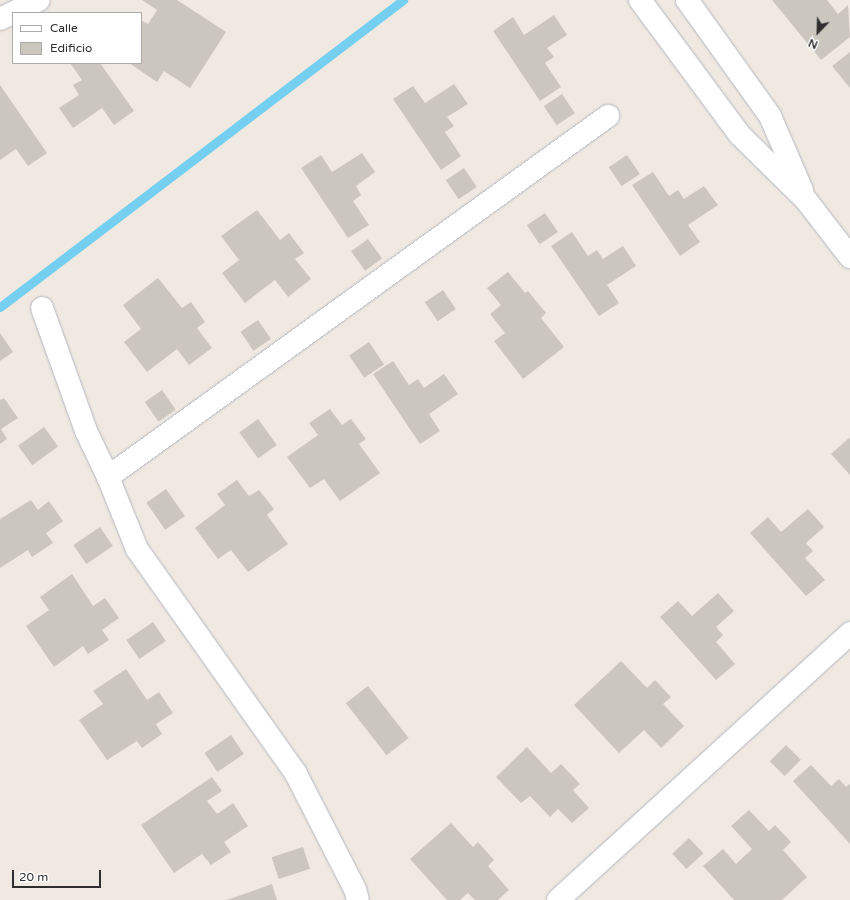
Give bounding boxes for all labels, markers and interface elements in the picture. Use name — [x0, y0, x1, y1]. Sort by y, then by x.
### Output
legend — [12, 12, 142, 64]
north arrow — [798, 12, 838, 52]
text: Calle — [50, 21, 78, 35]
text: N — [807, 36, 820, 51]
text: Edificio — [50, 41, 92, 55]
scale bar — [14, 862, 103, 888]
text: 20 m — [19, 870, 48, 884]

